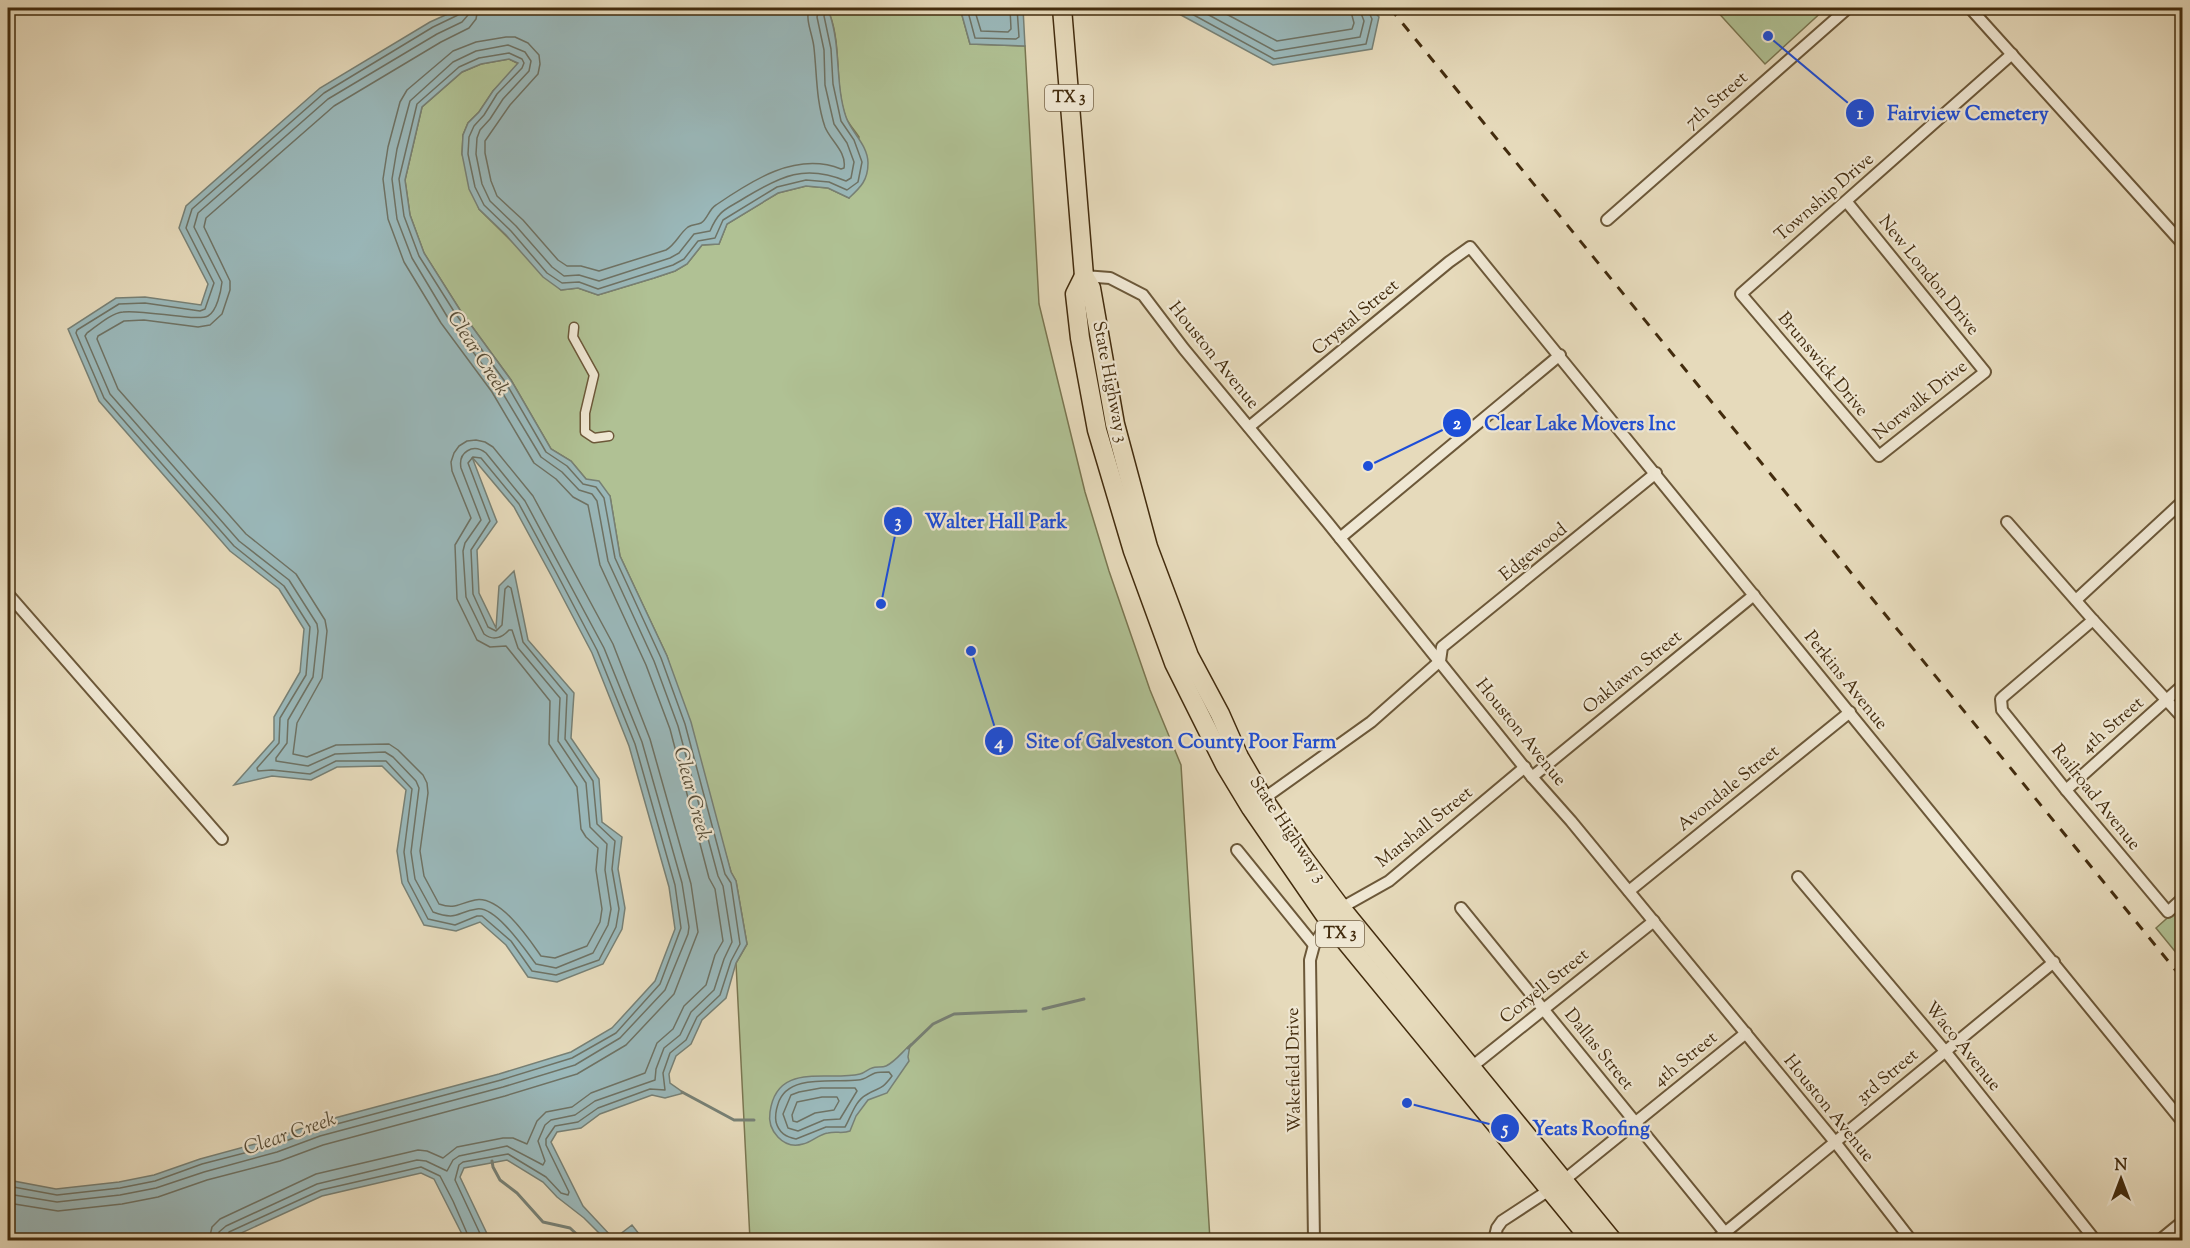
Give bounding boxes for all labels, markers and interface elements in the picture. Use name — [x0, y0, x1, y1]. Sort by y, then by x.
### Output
street label: 7th Street — [1680, 66, 1754, 136]
road number: TX 3 — [1045, 85, 1093, 111]
callout: Fairview Cemetery — [1845, 94, 2061, 132]
text: Fairview Cemetery — [1887, 101, 2049, 130]
text: 1 — [1857, 102, 1864, 128]
street label: Township Drive — [1770, 147, 1880, 249]
street label: New London Drive — [1871, 210, 1985, 342]
street label: Crystal Street — [1307, 274, 1405, 362]
street label: Houston Avenue — [1161, 296, 1265, 416]
water label: Clear Creek — [439, 306, 515, 402]
street label: Brunswick Drive — [1770, 307, 1874, 423]
street label: State Highway 3 — [1084, 319, 1134, 445]
street label: Norwalk Drive — [1868, 355, 1974, 447]
callout: Clear Lake Movers Inc — [1442, 404, 1687, 442]
text: Clear Lake Movers Inc — [1484, 411, 1676, 440]
text: 2 — [1453, 412, 1462, 438]
callout: Walter Hall Park — [883, 502, 1079, 540]
text: Walter Hall Park — [925, 509, 1067, 538]
text: 3 — [894, 510, 902, 536]
street label: Edgewood — [1495, 518, 1573, 588]
street label: Oaklawn Street — [1578, 625, 1688, 721]
street label: Perkins Avenue — [1797, 626, 1893, 736]
street label: Houston Avenue — [1468, 673, 1572, 793]
street label: 4th Street — [2076, 691, 2150, 761]
callout: Site of Galveston County Poor Farm — [984, 722, 1348, 760]
text: Site of Galveston County Poor Farm — [1026, 729, 1337, 758]
text: 4 — [993, 731, 1004, 757]
street label: Railroad Avenue — [2044, 739, 2146, 857]
street label: Avondale Street — [1672, 740, 1786, 838]
water label: Clear Creek — [665, 744, 717, 844]
street label: State Highway 3 — [1242, 772, 1332, 888]
street label: Marshall Street — [1371, 781, 1479, 875]
road number: TX 3 — [1316, 921, 1364, 947]
street label: Coryell Street — [1495, 943, 1595, 1031]
street label: Waco Avenue — [1918, 996, 2006, 1098]
street label: Dallas Street — [1557, 1004, 1639, 1096]
street label: Wakefield Drive — [1281, 1007, 1309, 1133]
street label: 4th Street — [1648, 1026, 1724, 1094]
street label: 3rd Street — [1851, 1043, 1925, 1111]
street label: Houston Avenue — [1776, 1049, 1880, 1169]
water label: Clear Creek — [240, 1106, 340, 1164]
callout: Yeats Roofing — [1490, 1109, 1662, 1147]
text: Yeats Roofing — [1532, 1116, 1650, 1145]
text: 5 — [1500, 1117, 1509, 1143]
north arrow — [2091, 1149, 2151, 1209]
text: N — [2115, 1155, 2128, 1178]

